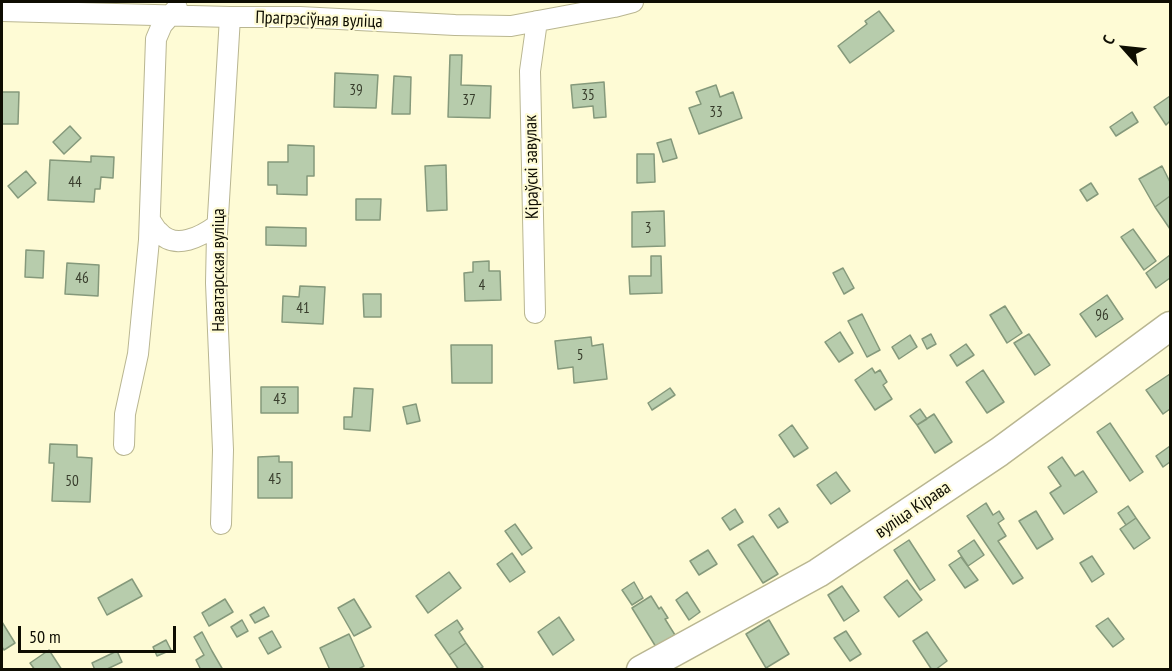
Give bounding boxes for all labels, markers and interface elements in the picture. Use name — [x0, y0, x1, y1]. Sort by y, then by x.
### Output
street label: Прагрэсіўная вуліца — [255, 7, 383, 33]
north arrow — [1094, 18, 1154, 78]
text: С — [1097, 32, 1119, 48]
house number: 39 — [349, 82, 363, 100]
house number: 35 — [581, 87, 595, 105]
house number: 37 — [462, 92, 476, 110]
house number: 33 — [709, 104, 723, 122]
street label: Кіраўскі завулак — [520, 115, 544, 219]
house number: 44 — [68, 174, 82, 192]
street label: Наватарская вуліца — [208, 208, 230, 332]
house number: 3 — [645, 220, 651, 238]
house number: 46 — [75, 270, 89, 288]
house number: 4 — [479, 277, 485, 295]
house number: 41 — [296, 300, 310, 318]
house number: 96 — [1095, 307, 1109, 325]
house number: 5 — [577, 347, 583, 365]
house number: 43 — [273, 391, 287, 409]
house number: 45 — [268, 471, 282, 489]
house number: 50 — [65, 473, 79, 491]
street label: вуліца Кірава — [871, 477, 955, 543]
scale bar — [21, 614, 178, 652]
text: 50 m — [29, 625, 61, 648]

